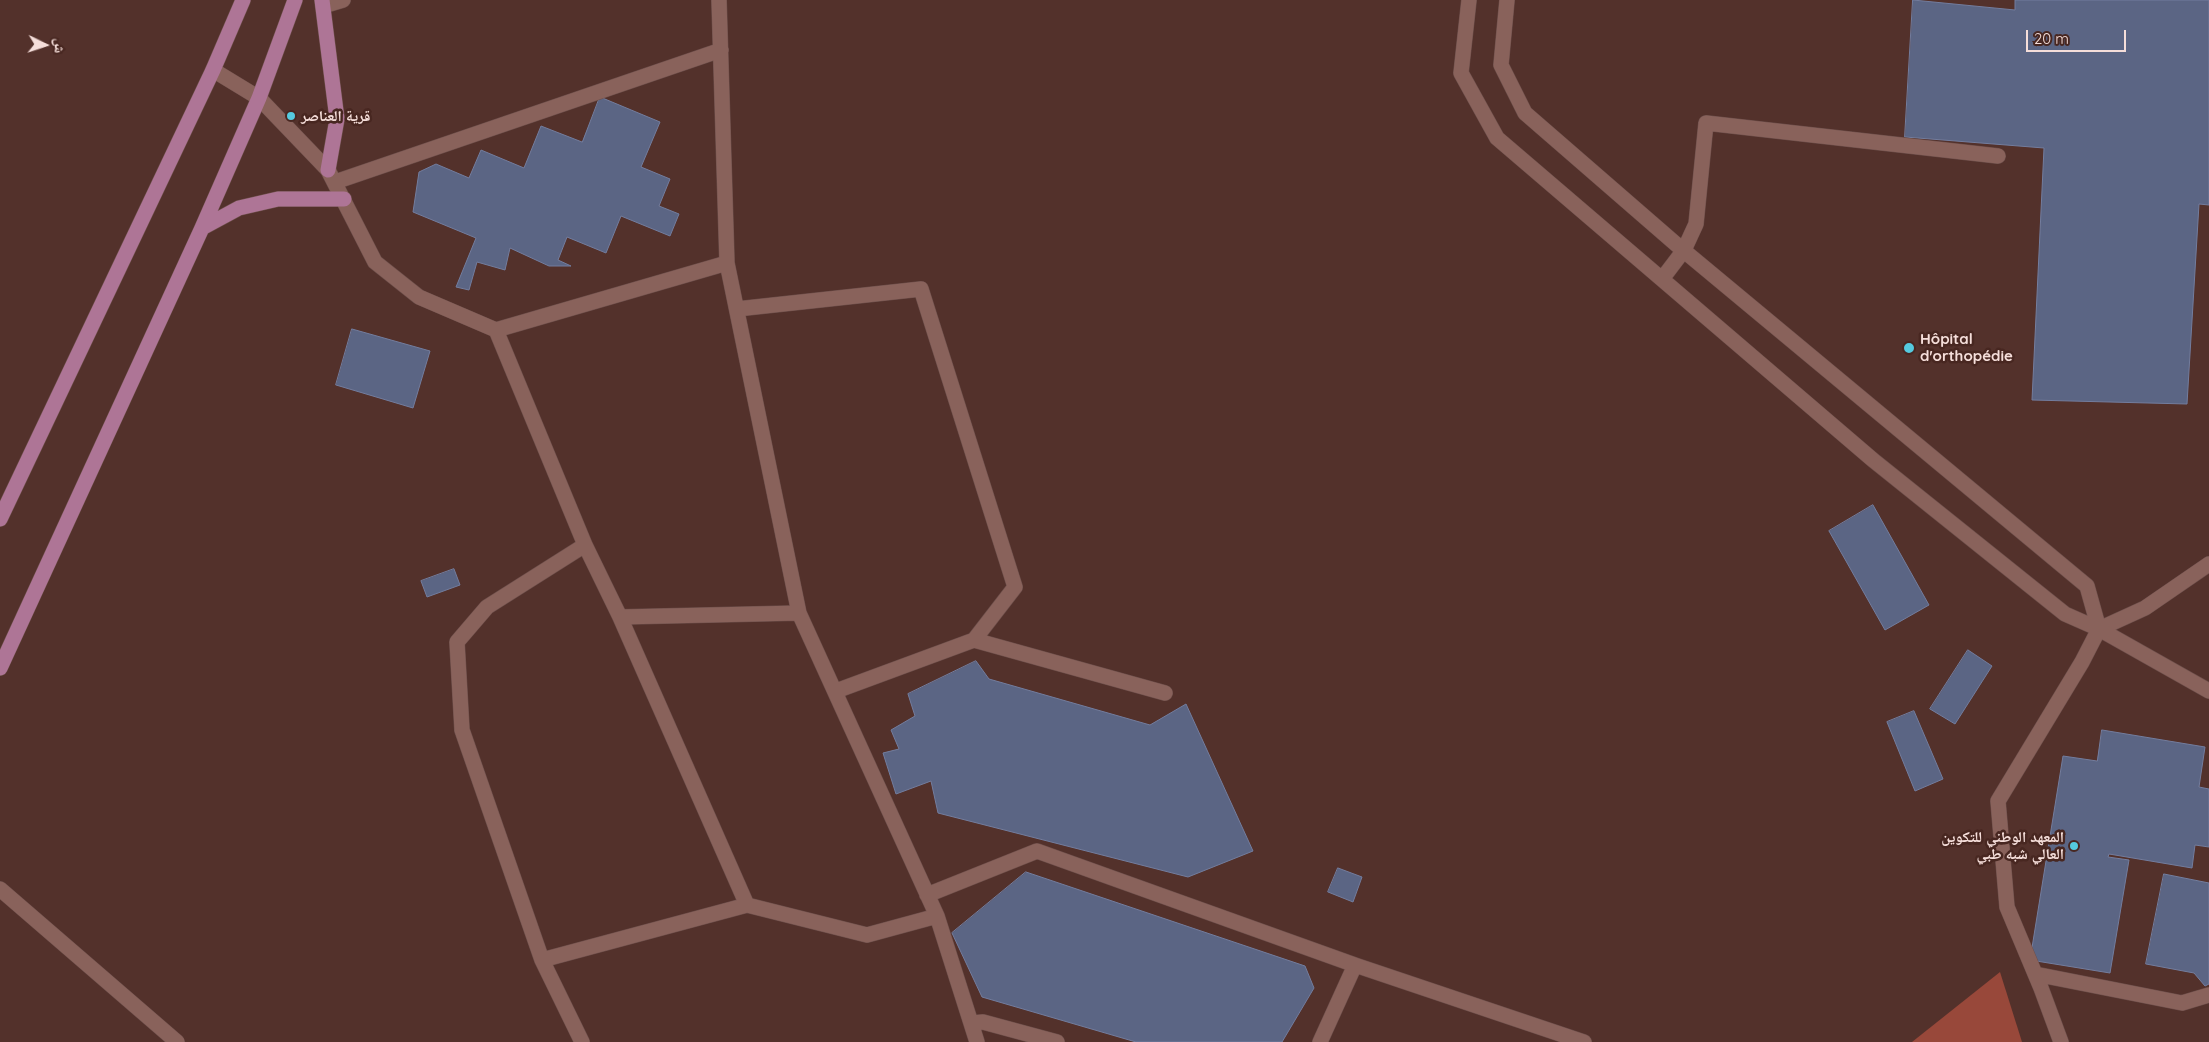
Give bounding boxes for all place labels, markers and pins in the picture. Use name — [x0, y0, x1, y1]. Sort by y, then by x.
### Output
place label: قرية العناصر — [301, 107, 370, 125]
marker: قرية العناصر — [285, 110, 297, 122]
place label: Hôpital d'orthopédie — [1920, 330, 2013, 365]
marker: Hôpital d'orthopédie — [1902, 341, 1916, 355]
place label: المعهد الوطني للتكوين العالي شبه طبي — [1941, 828, 2064, 863]
marker: المعهد الوطني للتكوين العالي شبه طبي — [2068, 840, 2080, 852]

